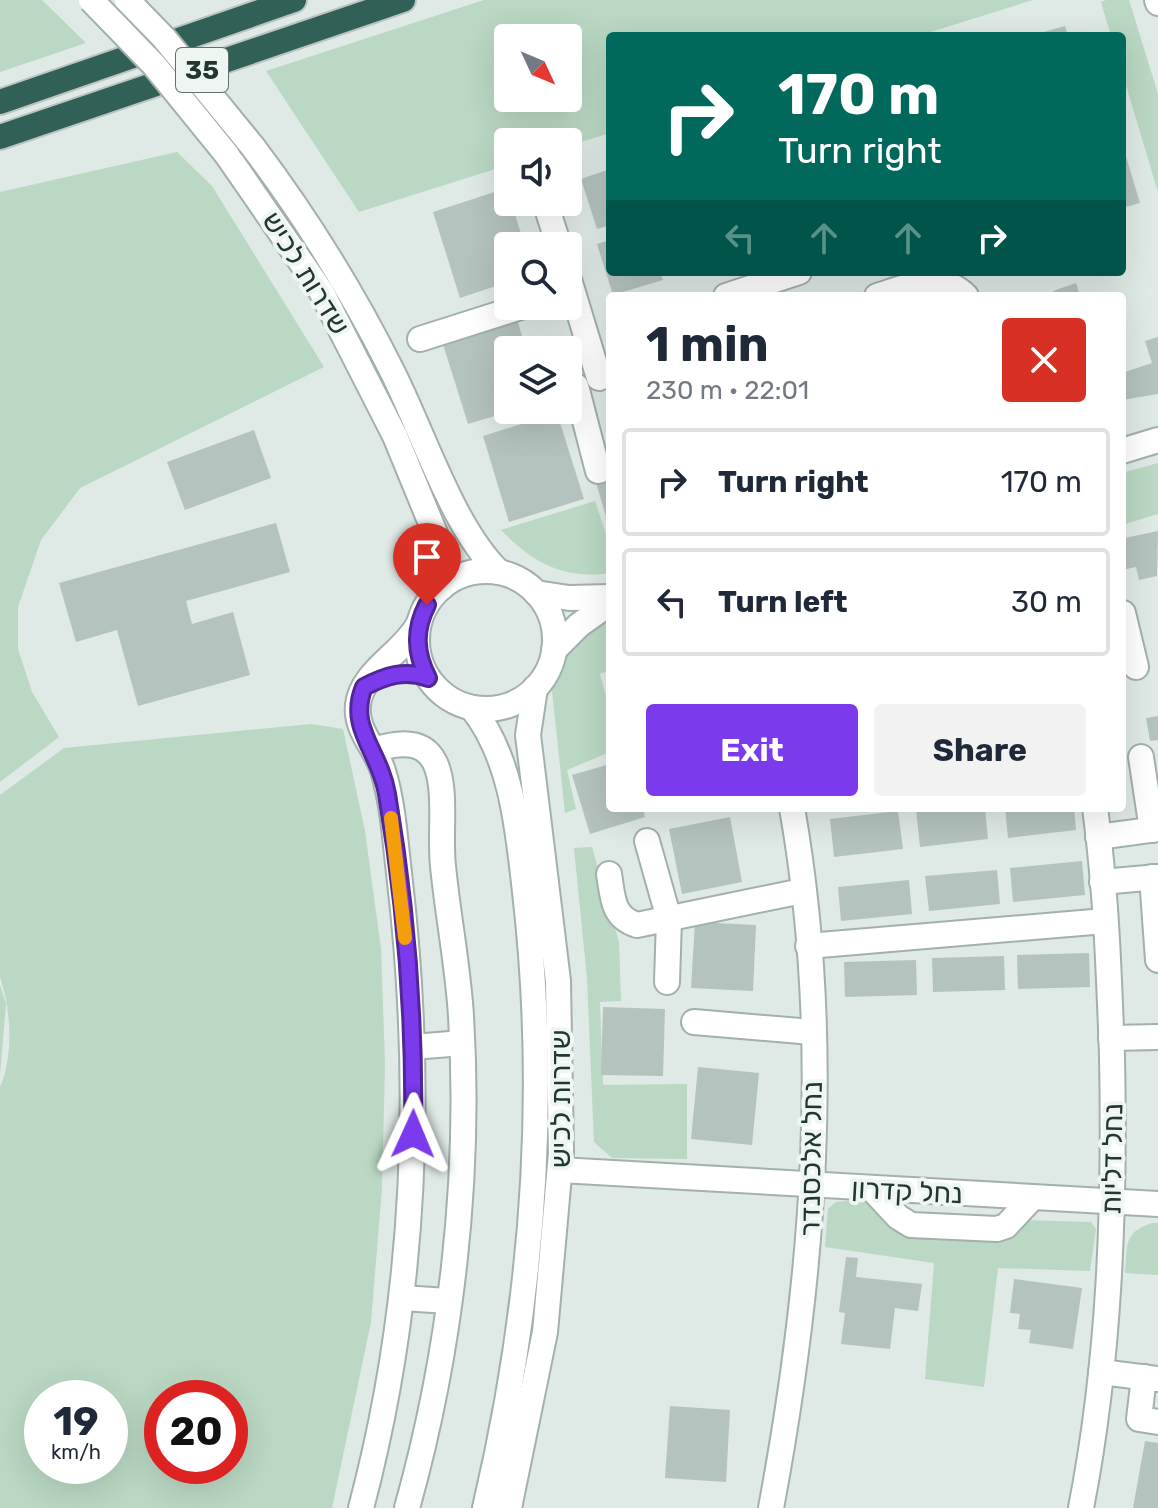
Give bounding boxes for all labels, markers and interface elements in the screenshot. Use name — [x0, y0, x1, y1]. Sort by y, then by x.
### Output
north arrow — [494, 24, 582, 112]
map controls — [494, 24, 582, 424]
road number: 35 — [176, 48, 228, 92]
text: 170 m — [778, 62, 939, 128]
icon: right — [646, 64, 750, 168]
button: sound — [494, 128, 582, 216]
text: Turn right — [778, 129, 942, 172]
street label: שדרות לכיש — [255, 205, 357, 341]
icon: left — [718, 216, 762, 260]
icon: ahead — [802, 216, 846, 260]
icon: ahead — [886, 216, 930, 260]
icon: right — [970, 216, 1014, 260]
button: search — [494, 232, 582, 320]
text: 1 min — [646, 316, 769, 373]
button: close — [1002, 318, 1086, 402]
button: layers — [494, 336, 582, 424]
text: 230 m · 22:01 — [646, 375, 809, 406]
icon: right — [650, 460, 694, 504]
text: Turn right — [718, 464, 869, 500]
text: 170 m — [1001, 464, 1082, 500]
pin — [393, 523, 461, 605]
icon: arrive — [405, 535, 449, 579]
icon: left — [650, 580, 694, 624]
text: Turn left — [718, 584, 848, 620]
text: 30 m — [1011, 584, 1082, 620]
button: Exit — [646, 704, 858, 796]
button: Share — [874, 704, 1086, 796]
street label: שדרות לכיש — [544, 1030, 577, 1168]
street label: נחל אלכסנדר — [793, 1081, 829, 1237]
position arrow — [371, 1092, 455, 1176]
street label: נחל דליות — [1095, 1103, 1129, 1215]
street label: נחל קדרון — [851, 1172, 963, 1210]
speed limit sign: 20 — [144, 1380, 248, 1484]
text: 19 — [53, 1398, 99, 1445]
text: km/h — [51, 1440, 101, 1464]

